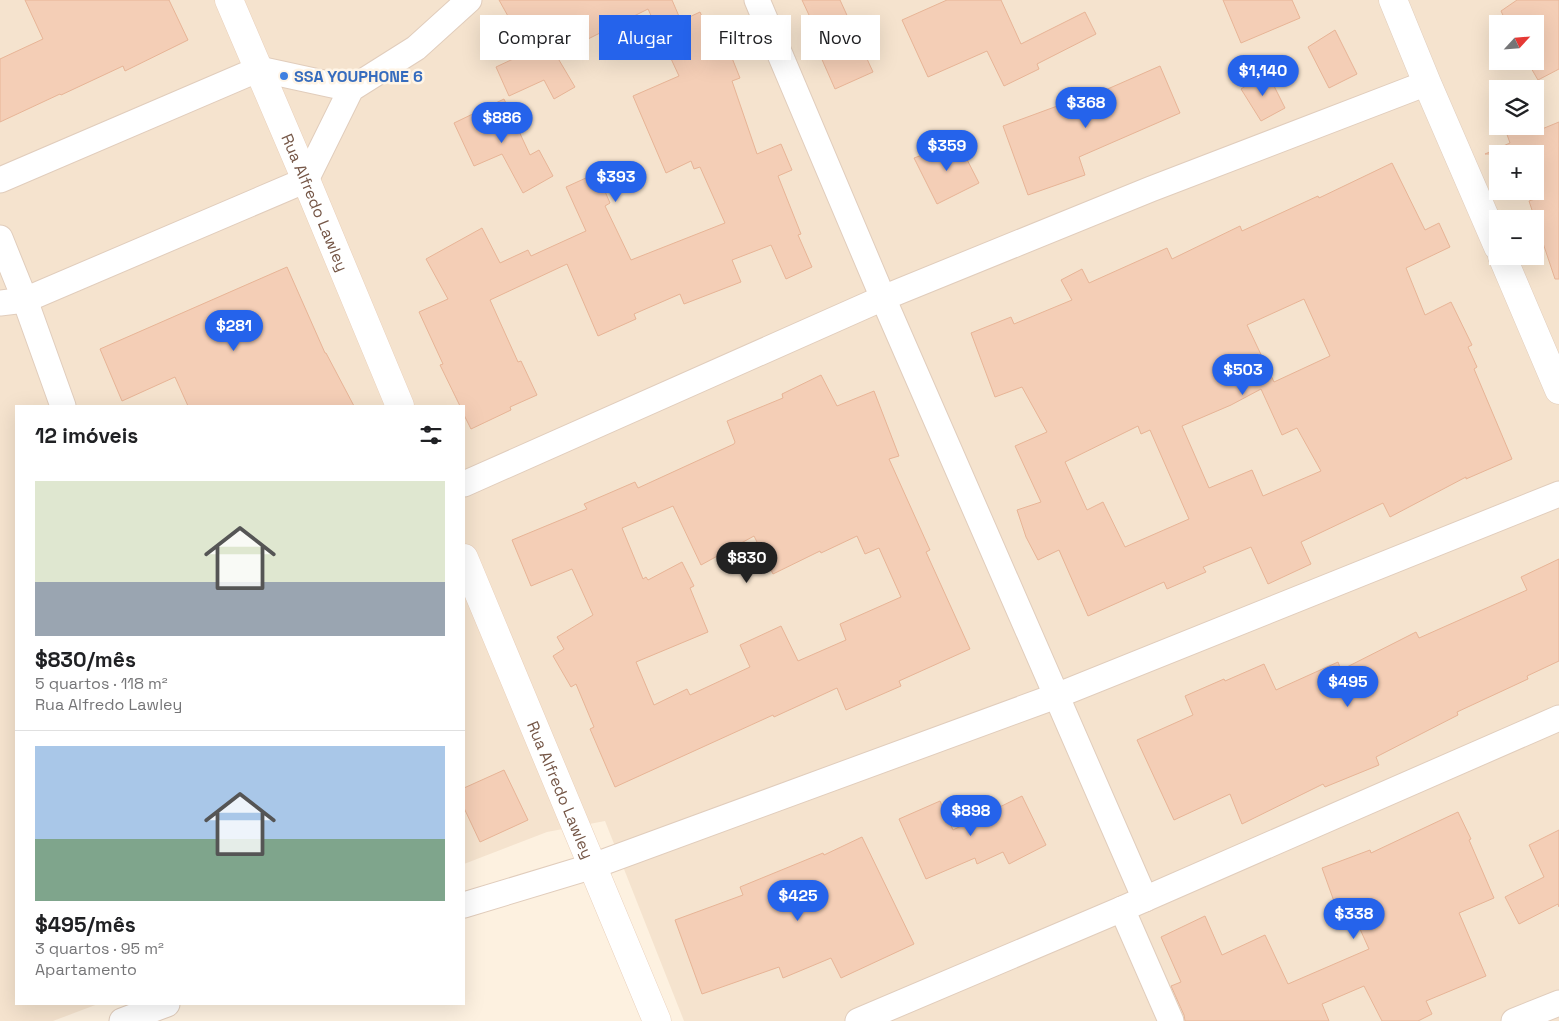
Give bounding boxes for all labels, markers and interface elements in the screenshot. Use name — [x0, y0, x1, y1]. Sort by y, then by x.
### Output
chip: Comprar — [480, 15, 589, 60]
chip: Alugar — [599, 15, 691, 60]
chip: Filtros — [701, 15, 791, 60]
chip: Novo — [801, 15, 880, 60]
north arrow — [1489, 15, 1544, 70]
map controls — [1489, 15, 1544, 265]
pin: $1,140 — [1222, 54, 1304, 97]
text: $1,140 — [1239, 60, 1287, 81]
place label: SSA YOUPHONE 6 — [294, 66, 423, 87]
marker: SSA YOUPHONE 6 — [278, 70, 290, 82]
button: layers — [1489, 80, 1544, 135]
pin: $368 — [1056, 86, 1116, 129]
text: $368 — [1067, 92, 1105, 113]
pin: $886 — [472, 102, 532, 144]
text: $886 — [483, 107, 521, 128]
street label: Rua Alfredo Lawley — [277, 130, 353, 274]
pin: $359 — [917, 130, 977, 172]
text: $359 — [928, 135, 966, 156]
button: + — [1489, 145, 1544, 200]
pin: $393 — [586, 160, 646, 203]
text: $393 — [596, 166, 636, 187]
button: − — [1489, 210, 1544, 265]
pin: $281 — [204, 310, 264, 352]
text: $281 — [216, 315, 252, 336]
pin: $503 — [1213, 354, 1273, 396]
text: $503 — [1223, 359, 1263, 380]
icon: filters — [417, 421, 445, 449]
text: 12 imóveis — [35, 422, 138, 449]
icon: home — [195, 513, 285, 603]
pin: $830 — [717, 542, 777, 584]
text: $830 — [727, 547, 767, 568]
text: $830/mês — [35, 646, 136, 673]
pin: $495 — [1318, 666, 1378, 708]
text: $495 — [1328, 671, 1368, 692]
text: 5 quartos · 118 m² — [35, 673, 168, 694]
text: Rua Alfredo Lawley — [35, 694, 182, 715]
street label: Rua Alfredo Lawley — [523, 718, 599, 862]
icon: home — [195, 779, 285, 869]
pin: $898 — [941, 794, 1001, 837]
text: $898 — [952, 800, 990, 821]
pin: $425 — [768, 880, 828, 922]
text: $425 — [779, 885, 817, 906]
pin: $338 — [1324, 898, 1384, 940]
text: $338 — [1335, 903, 1373, 924]
text: $495/mês — [35, 911, 136, 938]
text: 3 quartos · 95 m² — [35, 938, 164, 959]
text: Apartamento — [35, 959, 137, 980]

